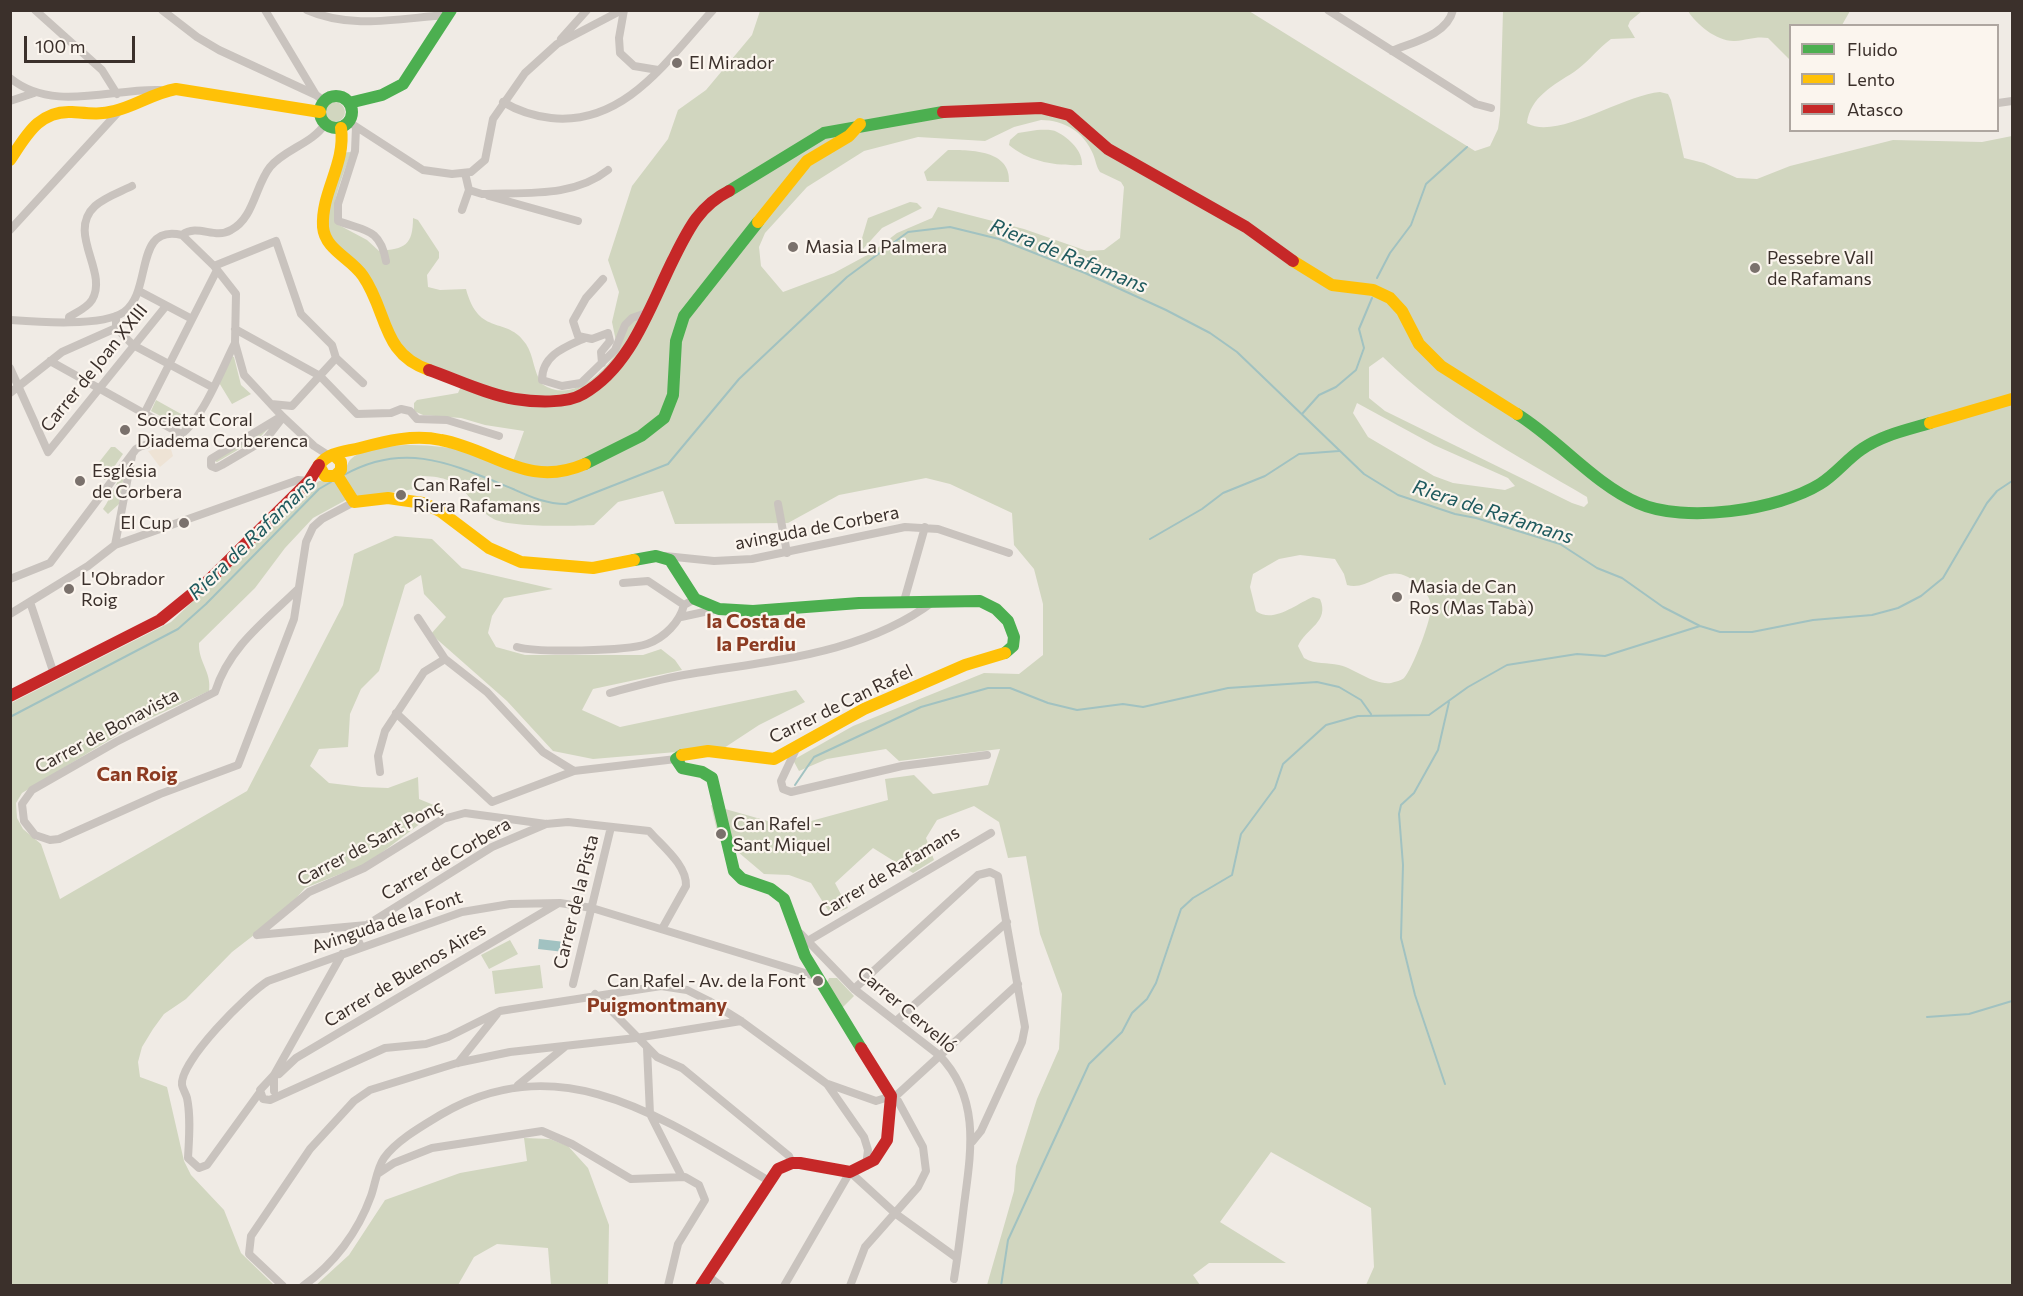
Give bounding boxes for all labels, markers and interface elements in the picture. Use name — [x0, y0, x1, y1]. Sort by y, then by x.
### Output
scale bar — [27, 24, 138, 62]
legend — [1789, 24, 1999, 132]
text: 100 m — [35, 35, 85, 57]
text: Fluido — [1847, 38, 1898, 60]
place label: El Mirador — [689, 52, 774, 74]
marker: El Mirador — [670, 56, 684, 70]
text: Lento — [1847, 68, 1895, 90]
text: Atasco — [1847, 98, 1903, 120]
water label: Riera de Rafamans — [987, 213, 1151, 299]
place label: Masia La Palmera — [805, 236, 947, 258]
marker: Masia La Palmera — [786, 240, 800, 254]
place label: Pessebre Vall de Rafamans — [1767, 247, 1874, 290]
marker: Pessebre Vall de Rafamans — [1748, 261, 1762, 275]
street label: Carrer de Joan XXIII — [36, 300, 152, 436]
place label: Societat Coral Diadema Corberenca — [137, 409, 308, 452]
marker: Societat Coral Diadema Corberenca — [118, 423, 132, 437]
place label: Església de Corbera — [92, 460, 182, 502]
water label: Riera de Rafamans — [183, 471, 321, 605]
marker: Església de Corbera — [73, 474, 87, 488]
place label: Can Rafel - Riera Rafamans — [413, 474, 540, 516]
water label: Riera de Rafamans — [1410, 475, 1576, 549]
marker: Can Rafel - Riera Rafamans — [394, 488, 408, 502]
street label: avinguda de Corbera — [733, 502, 901, 554]
place label: El Cup — [120, 512, 172, 534]
marker: El Cup — [177, 516, 191, 530]
place label: L'Obrador Roig — [81, 568, 165, 610]
place label: Masia de Can Ros (Mas Tabà) — [1409, 576, 1534, 618]
marker: L'Obrador Roig — [62, 582, 76, 596]
marker: Masia de Can Ros (Mas Tabà) — [1390, 590, 1404, 604]
district label: la Costa de la Perdiu — [706, 609, 806, 656]
street label: Carrer de Can Rafel — [766, 660, 916, 748]
street label: Carrer de Bonavista — [31, 684, 183, 778]
district label: Can Roig — [96, 762, 178, 786]
street label: Carrer de Sant Ponç — [294, 796, 446, 890]
street label: Carrer de Corbera — [377, 813, 515, 905]
place label: Can Rafel - Sant Miquel — [733, 813, 831, 856]
street label: Carrer de Rafamans — [815, 821, 963, 923]
marker: Can Rafel - Sant Miquel — [714, 827, 728, 841]
street label: Carrer de la Pista — [549, 833, 603, 971]
street label: Avinguda de la Font — [309, 886, 465, 958]
street label: Carrer de Buenos Aires — [320, 918, 490, 1032]
street label: Carrer Cervelló — [853, 962, 961, 1058]
place label: Can Rafel - Av. de la Font — [607, 970, 806, 992]
marker: Can Rafel - Av. de la Font — [811, 974, 825, 988]
district label: Puigmontmany — [587, 993, 727, 1017]

